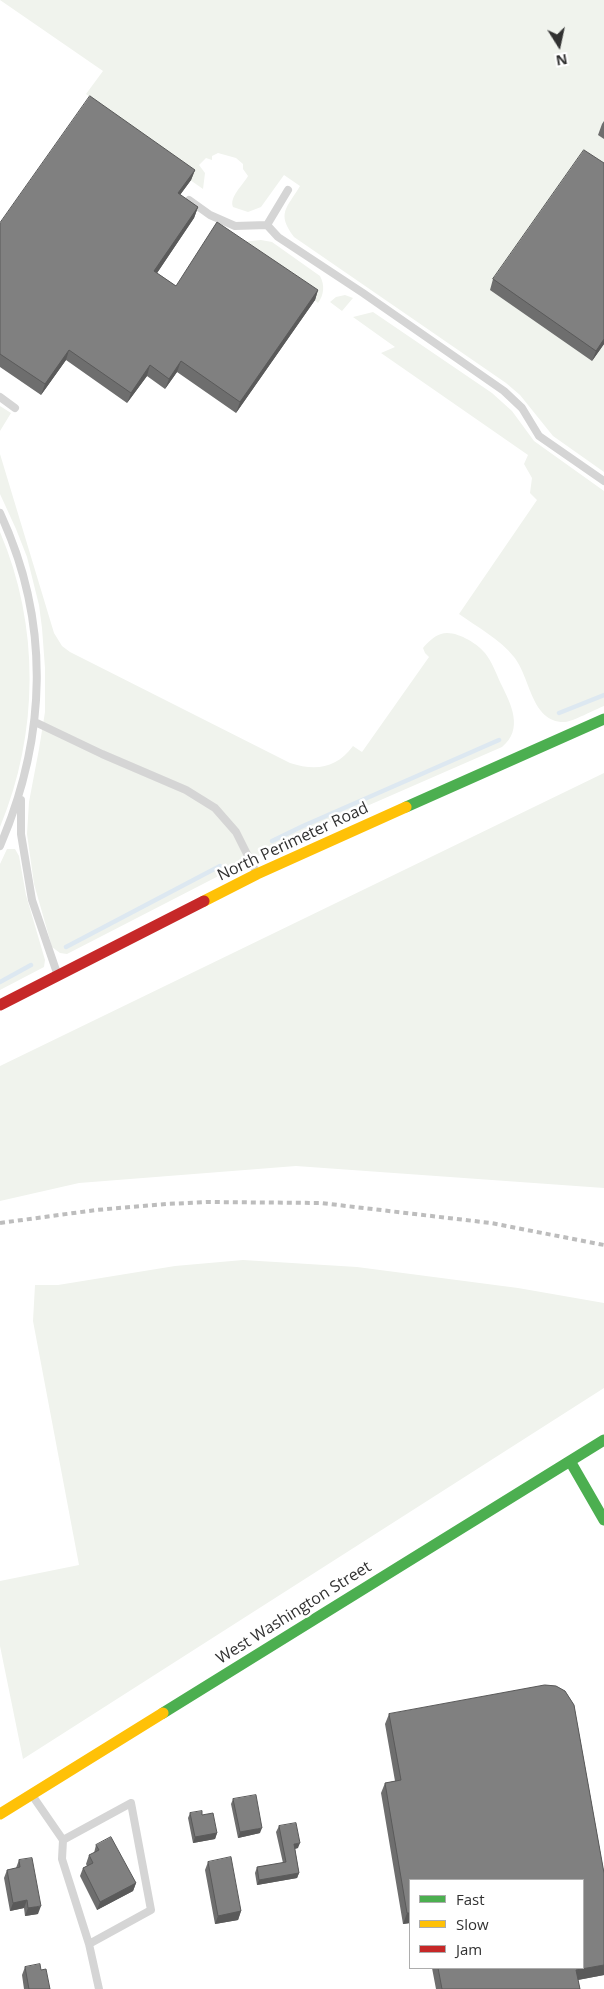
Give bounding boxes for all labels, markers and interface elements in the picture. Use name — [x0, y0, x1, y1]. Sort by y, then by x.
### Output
north arrow — [534, 20, 584, 70]
text: N — [554, 50, 569, 71]
street label: North Perimeter Road — [214, 799, 372, 885]
street label: West Washington Street — [213, 1557, 375, 1669]
legend — [409, 1879, 584, 1969]
text: Fast — [456, 1889, 485, 1909]
text: Slow — [456, 1914, 489, 1934]
text: Jam — [456, 1939, 482, 1959]

